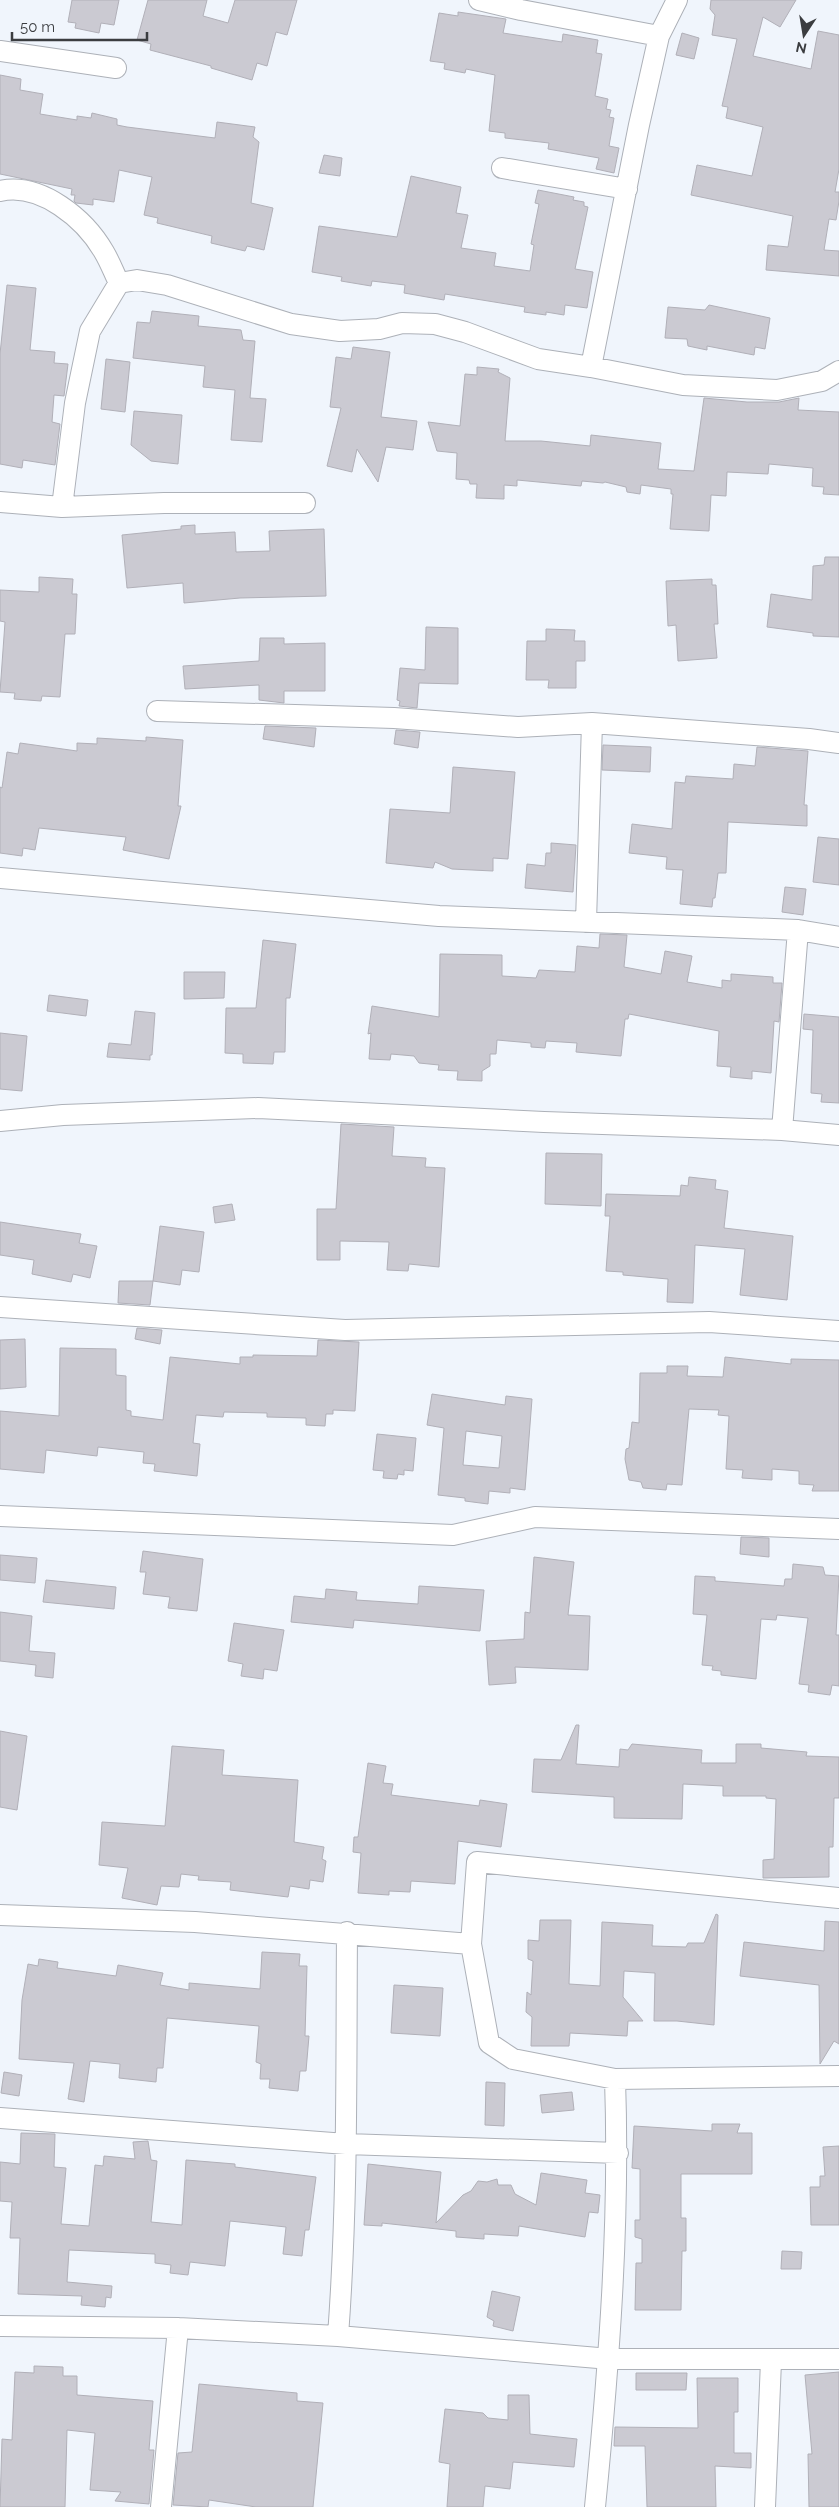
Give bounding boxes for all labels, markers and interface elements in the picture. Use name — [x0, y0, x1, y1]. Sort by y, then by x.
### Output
scale bar — [12, 10, 148, 42]
north arrow — [779, 10, 829, 60]
text: 50 m — [20, 18, 55, 36]
text: N — [794, 39, 808, 57]

